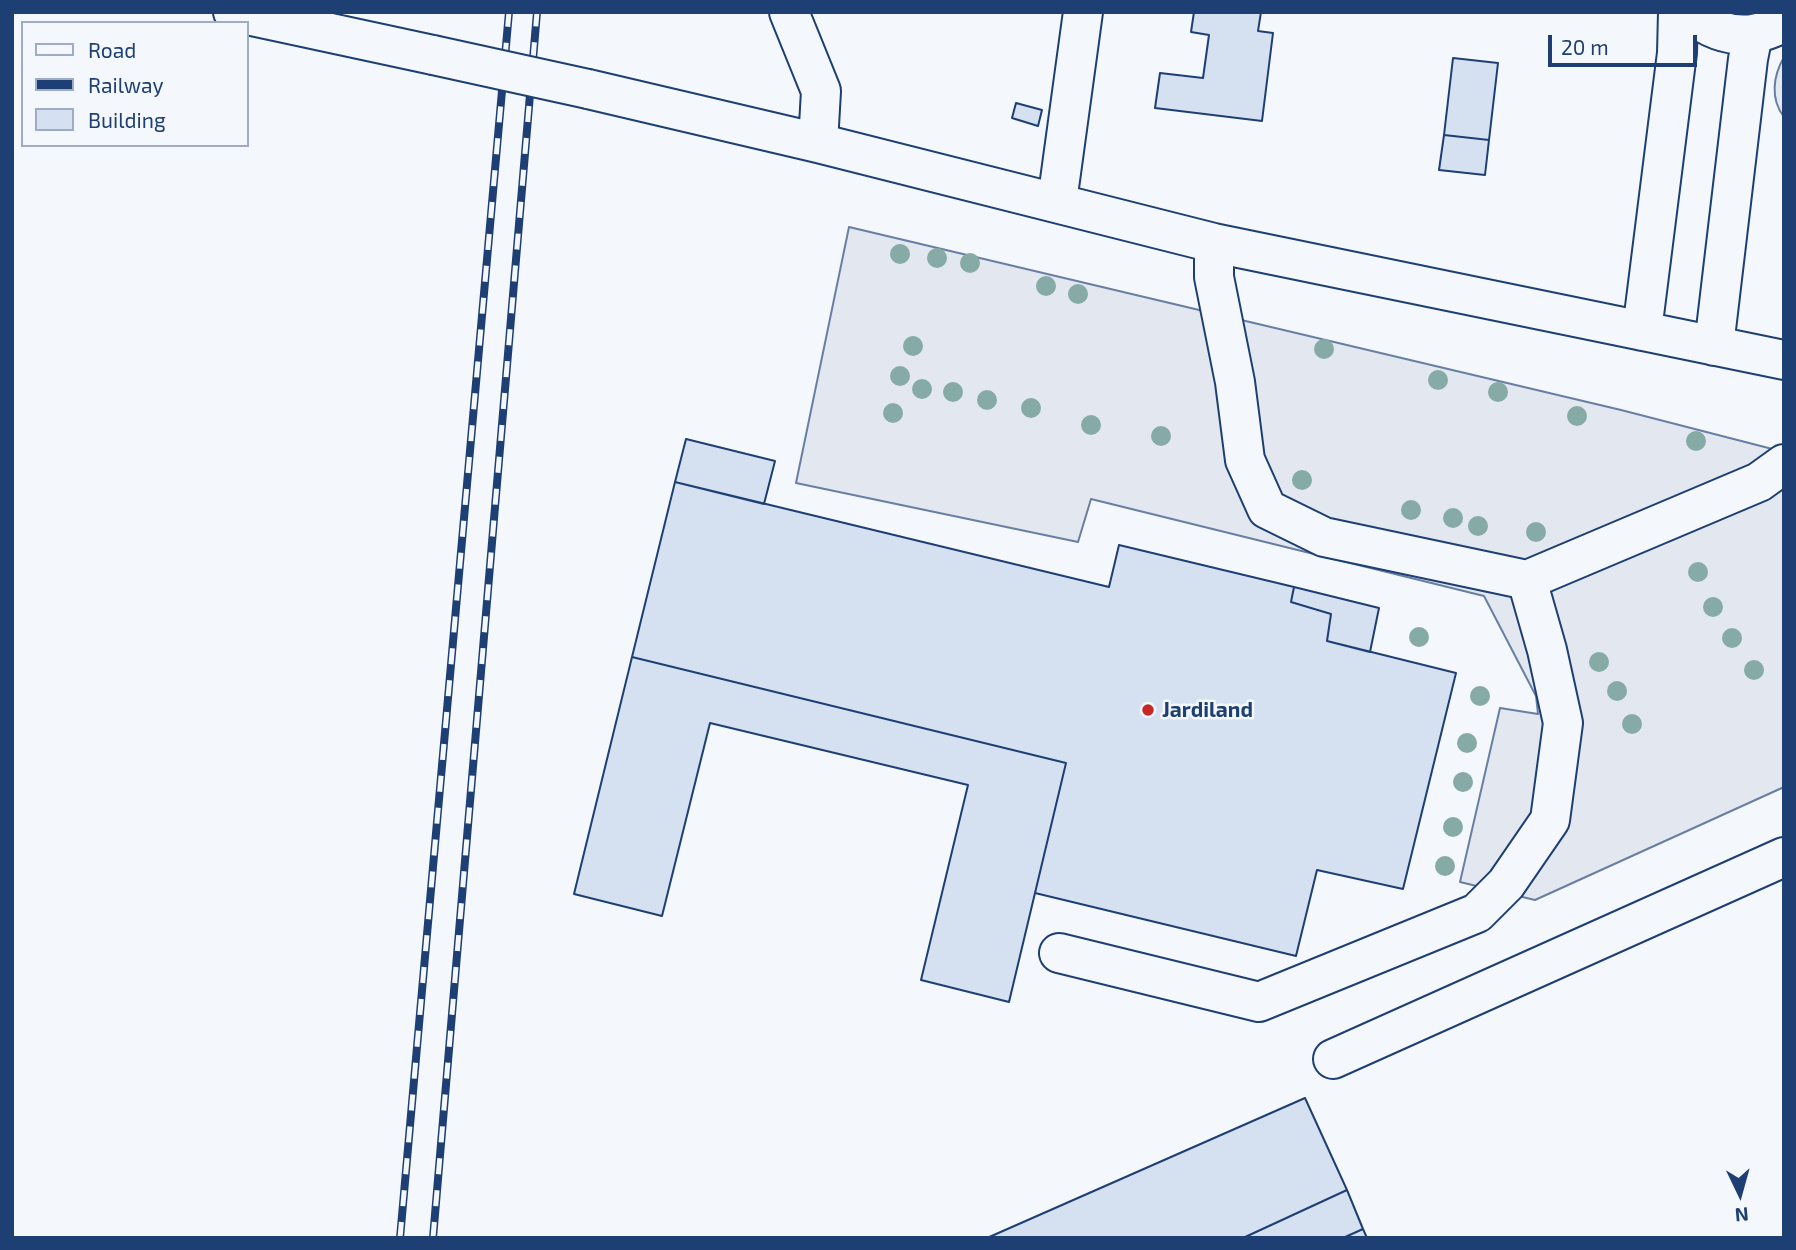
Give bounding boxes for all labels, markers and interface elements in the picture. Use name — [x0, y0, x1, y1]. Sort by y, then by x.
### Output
legend — [21, 21, 248, 147]
scale bar — [1551, 21, 1700, 65]
text: 20 m — [1561, 34, 1609, 59]
text: Road — [88, 37, 136, 62]
text: Railway — [88, 72, 164, 97]
text: Building — [88, 107, 166, 132]
place label: Jardiland — [1162, 697, 1253, 723]
marker: Jardiland — [1140, 702, 1156, 718]
north arrow — [1705, 1159, 1775, 1229]
text: N — [1734, 1203, 1750, 1227]

